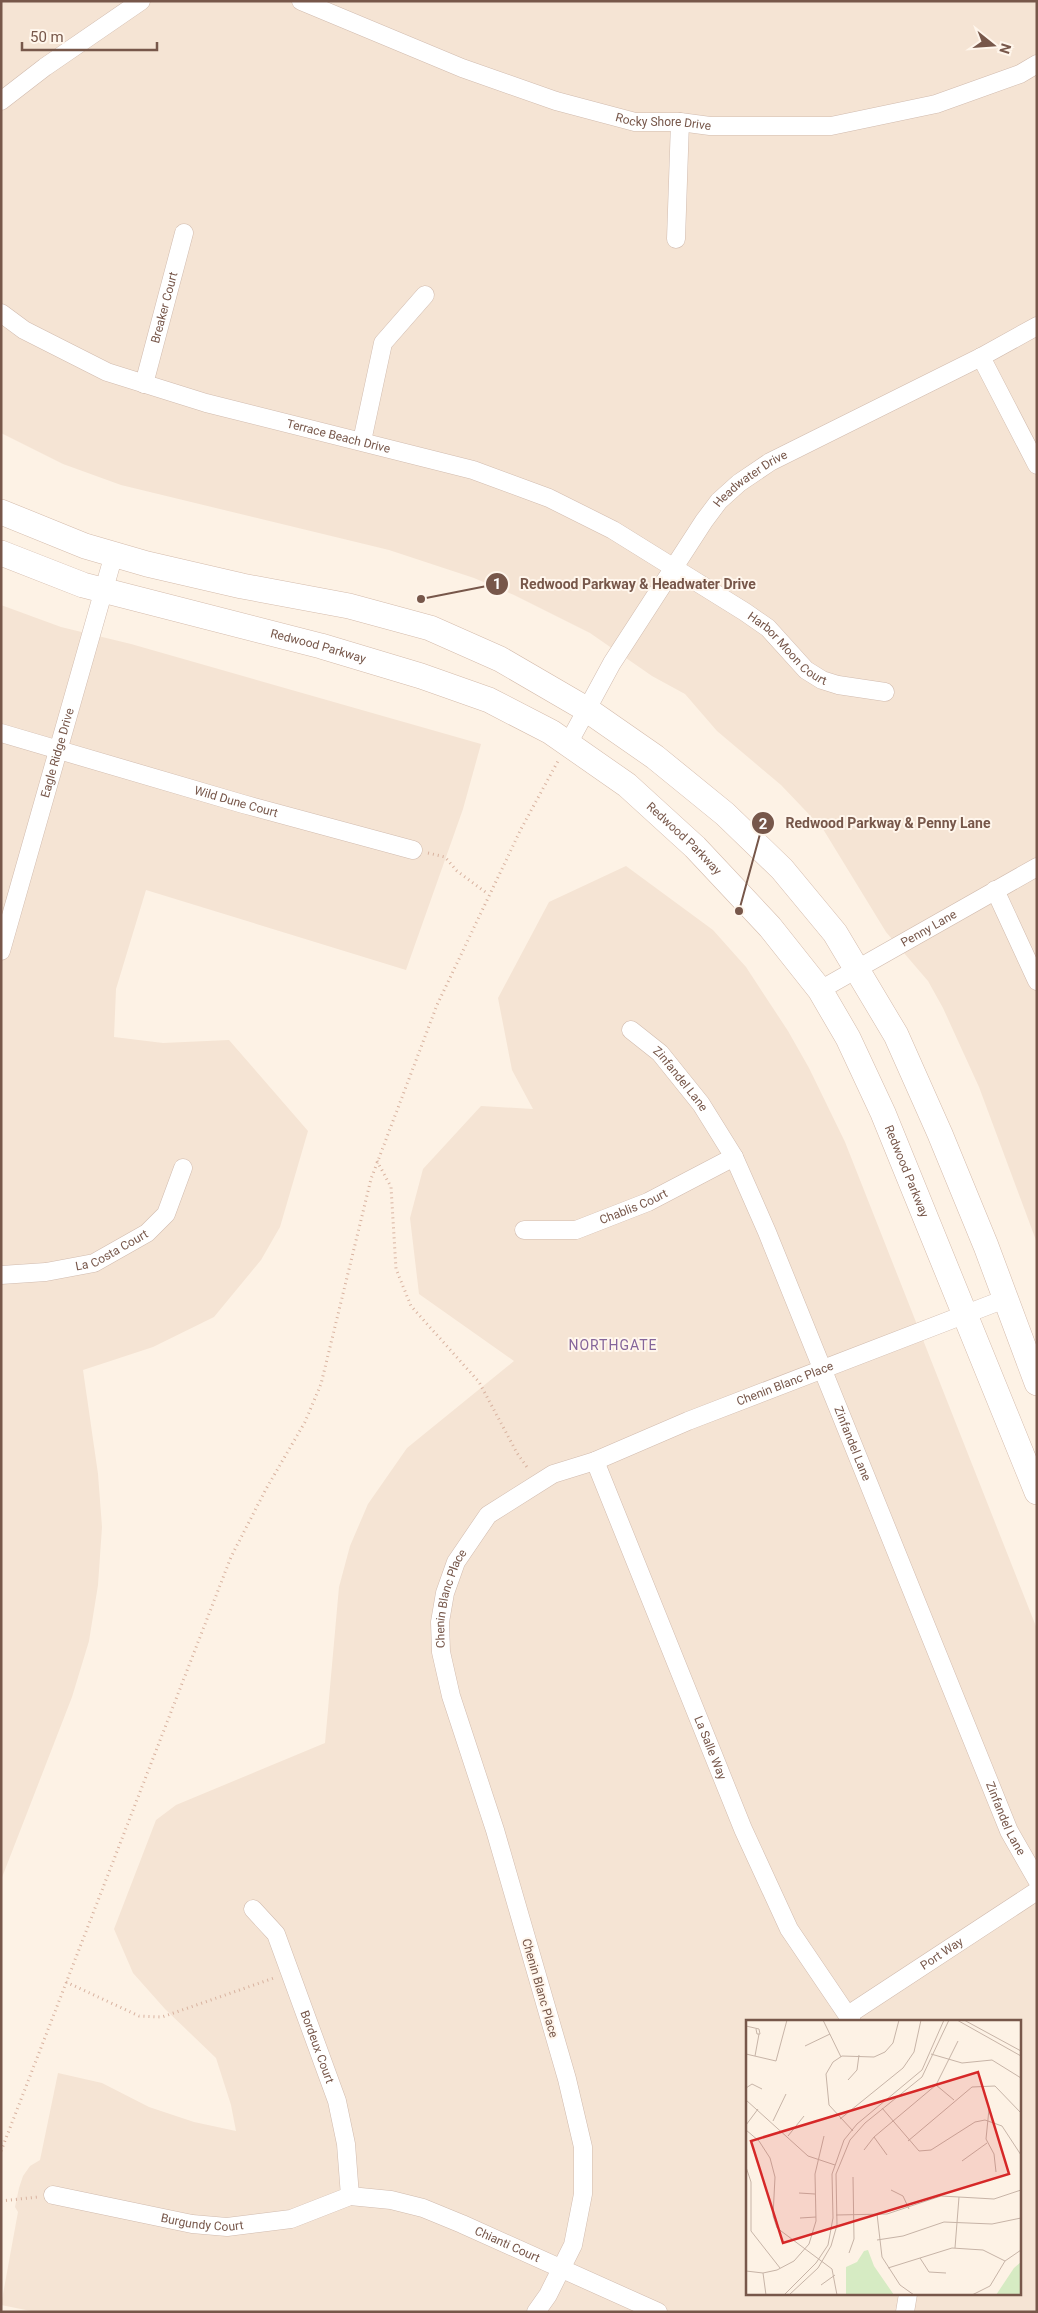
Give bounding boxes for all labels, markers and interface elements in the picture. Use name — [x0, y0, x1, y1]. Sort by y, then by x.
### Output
scale bar — [22, 20, 158, 52]
north arrow — [968, 20, 1018, 70]
text: 50 m — [30, 28, 64, 46]
text: N — [996, 42, 1015, 56]
street label: Rocky Shore Drive — [614, 110, 712, 133]
street label: Breaker Court — [148, 270, 180, 345]
street label: Terrace Beach Drive — [285, 417, 392, 456]
street label: Headwater Drive — [710, 448, 790, 510]
callout: Redwood Parkway & Headwater Drive — [485, 569, 766, 598]
text: 1 — [493, 575, 501, 593]
text: Redwood Parkway & Headwater Drive — [520, 576, 756, 592]
street label: Harbor Moon Court — [745, 609, 828, 688]
street label: Redwood Parkway — [269, 626, 368, 666]
street label: Eagle Ridge Drive — [38, 706, 77, 799]
street label: Wild Dune Court — [193, 783, 280, 820]
street label: Redwood Parkway — [644, 799, 725, 878]
callout: Redwood Parkway & Penny Lane — [750, 809, 1000, 838]
text: 2 — [759, 815, 768, 833]
text: Redwood Parkway & Penny Lane — [786, 815, 991, 831]
street label: Penny Lane — [898, 907, 959, 950]
street label: Zinfandel Lane — [650, 1043, 711, 1114]
street label: Redwood Parkway — [882, 1123, 932, 1220]
street label: Chablis Court — [598, 1186, 670, 1227]
street label: La Costa Court — [74, 1227, 151, 1273]
district label: NORTHGATE — [568, 1337, 658, 1353]
street label: Chenin Blanc Place — [735, 1359, 835, 1409]
street label: Zinfandel Lane — [831, 1404, 874, 1483]
street label: Chenin Blanc Place — [433, 1546, 470, 1648]
street label: La Salle Way — [691, 1714, 729, 1782]
street label: Zinfandel Lane — [983, 1780, 1028, 1858]
street label: Port Way — [918, 1934, 966, 1973]
street label: Chenin Blanc Place — [519, 1937, 561, 2039]
street label: Bordeux Court — [297, 2008, 337, 2085]
inset map — [746, 2020, 1020, 2296]
street label: Burgundy Court — [160, 2211, 244, 2234]
street label: Chianti Court — [473, 2224, 542, 2265]

